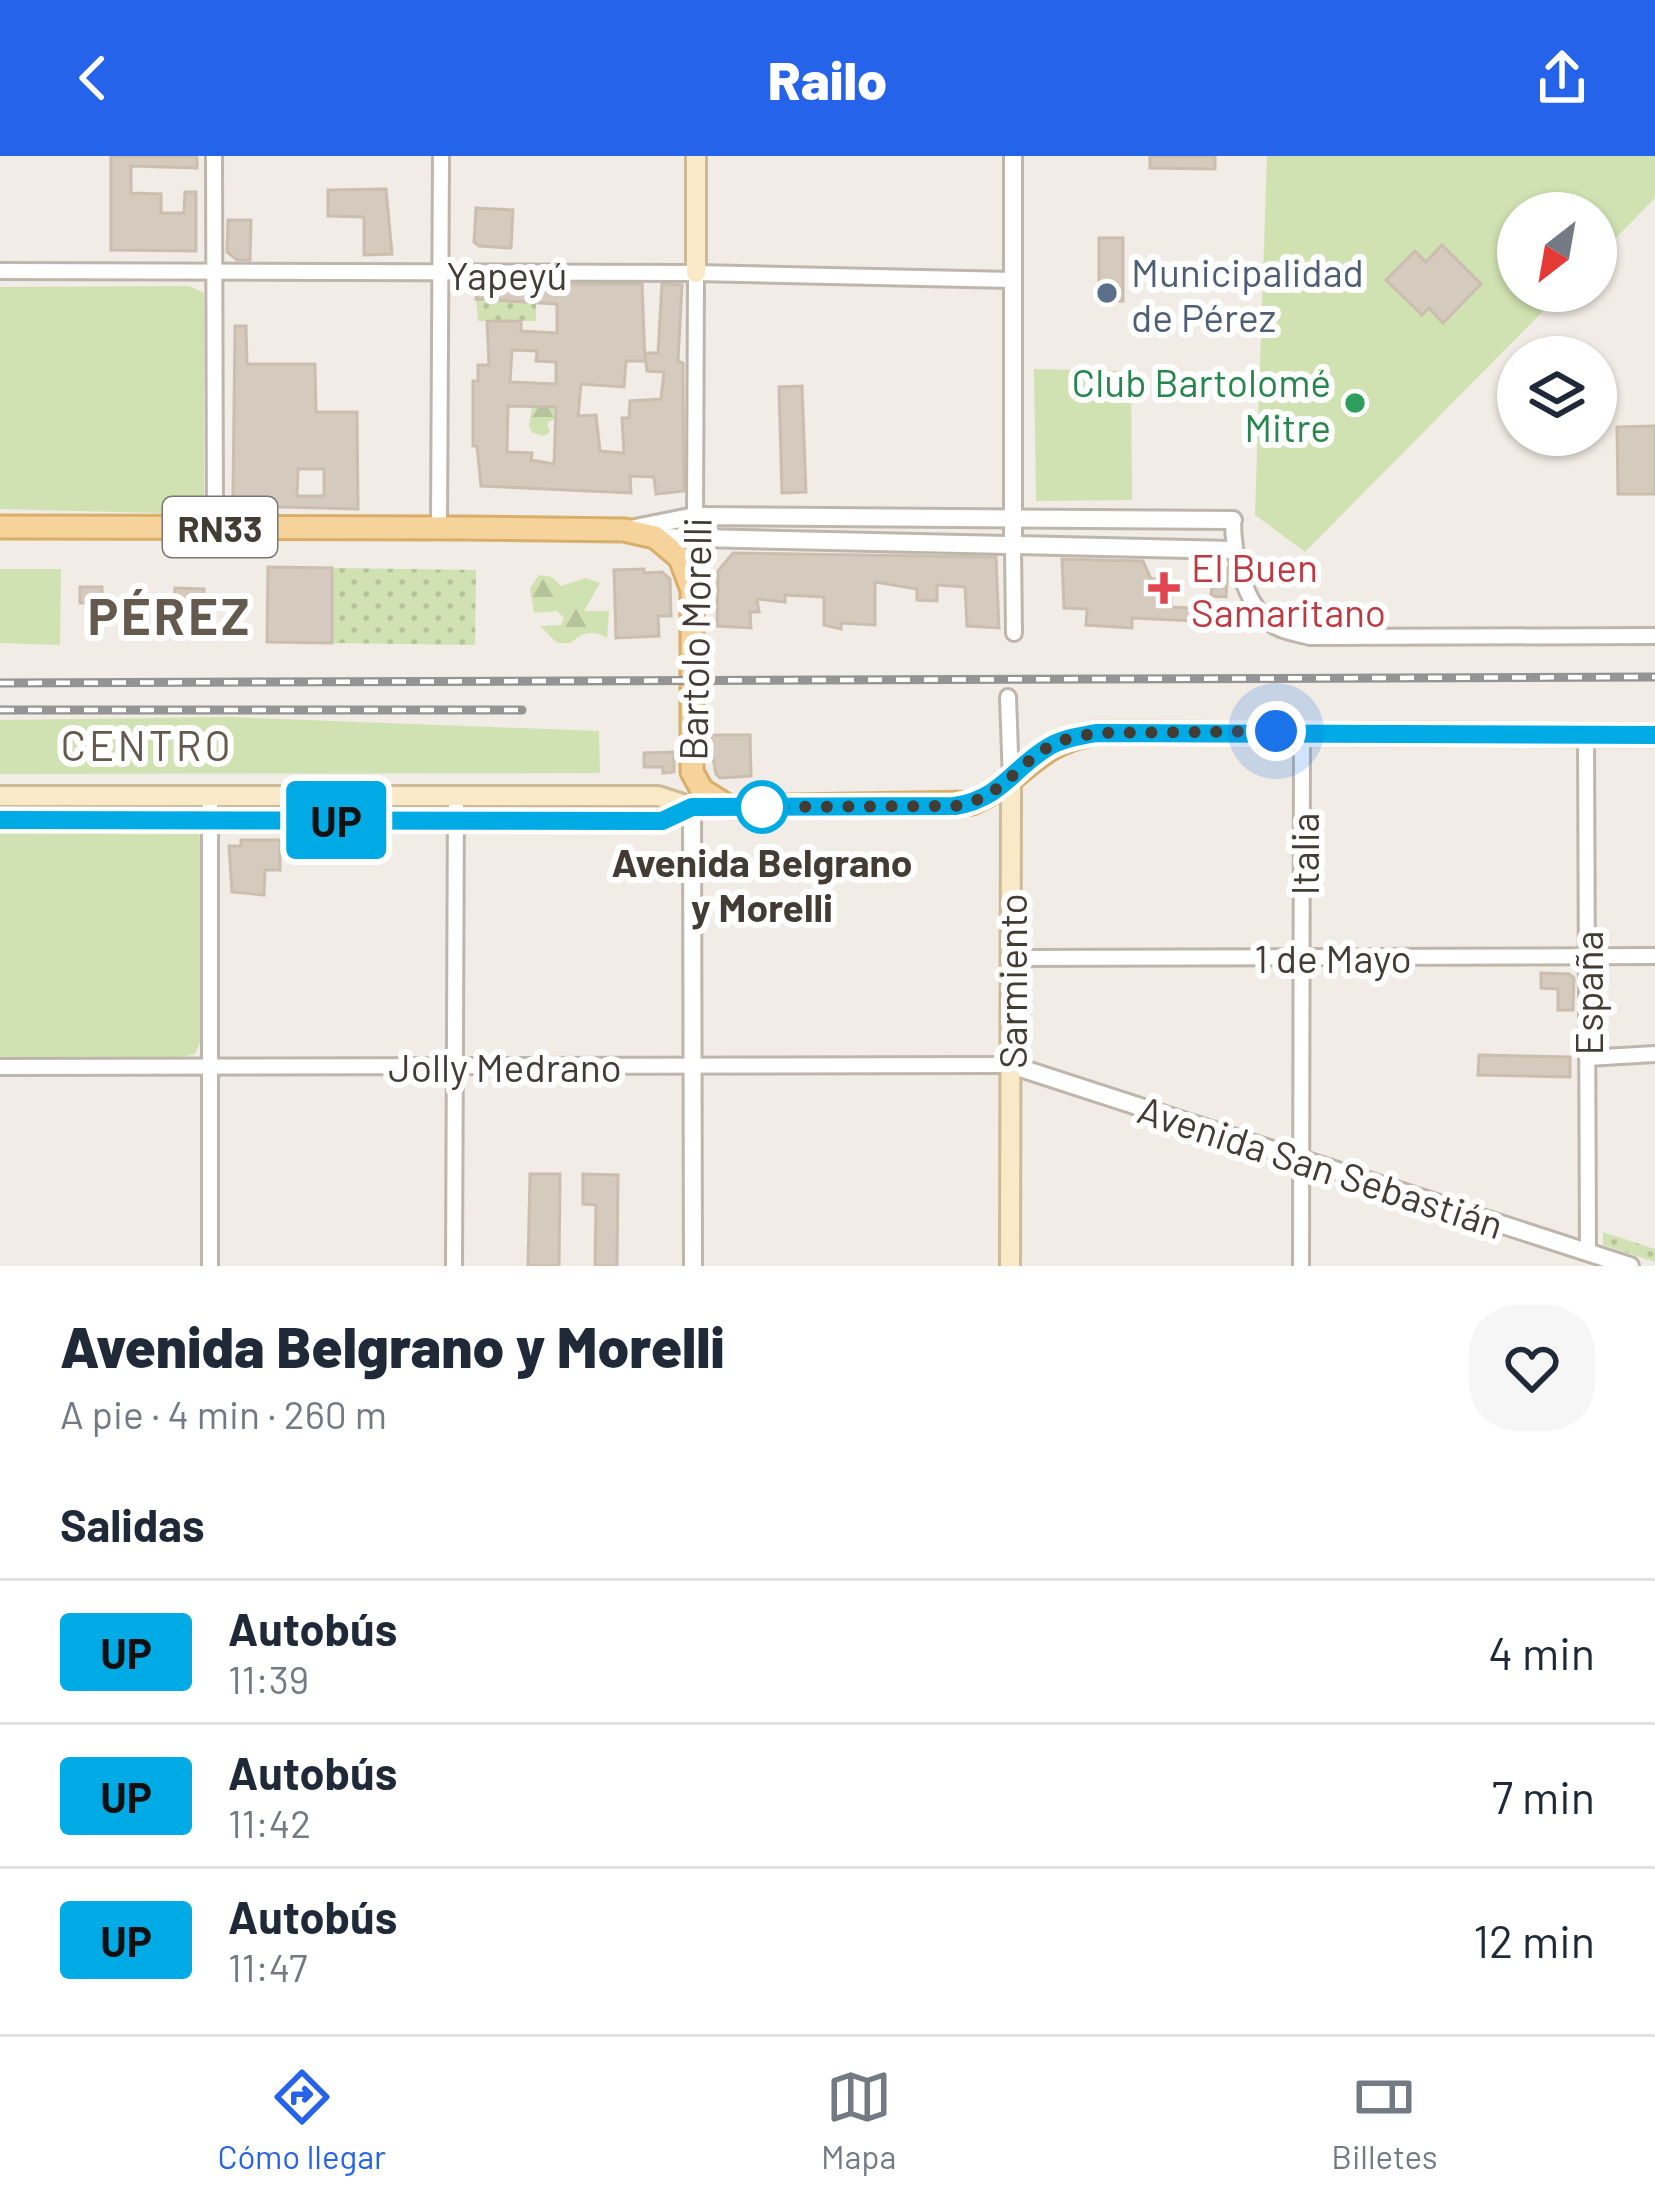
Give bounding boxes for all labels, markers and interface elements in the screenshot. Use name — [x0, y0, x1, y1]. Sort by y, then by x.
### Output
icon: back — [60, 45, 126, 111]
icon: share — [1529, 45, 1595, 111]
text: Railo — [768, 46, 887, 111]
north arrow — [1497, 192, 1617, 312]
map controls — [1497, 192, 1617, 456]
place label: Municipalidad de Pérez — [1131, 248, 1364, 340]
street label: Yapeyú — [447, 251, 567, 298]
marker: Municipalidad de Pérez — [1094, 280, 1120, 306]
button: layers — [1497, 336, 1617, 456]
place label: Club Bartolomé Mitre — [1072, 358, 1331, 450]
marker: Club Bartolomé Mitre — [1342, 390, 1368, 416]
road number: RN33 — [163, 497, 277, 557]
street label: Bartolo Morelli — [668, 517, 720, 761]
place label: El Buen Samaritano — [1191, 543, 1386, 635]
marker: El Buen Samaritano — [1148, 572, 1180, 604]
district label: PÉREZ — [88, 584, 252, 645]
your location — [1246, 701, 1306, 761]
district label: CENTRO — [60, 719, 234, 769]
line badge: UP — [282, 781, 390, 859]
marker: Avenida Belgrano y Morelli — [737, 782, 787, 832]
text: UP — [310, 795, 362, 845]
street label: Italia — [1280, 812, 1327, 896]
place label: Avenida Belgrano y Morelli — [611, 838, 913, 930]
street label: Sarmiento — [988, 893, 1035, 1069]
street label: España — [1564, 931, 1611, 1055]
street label: 1 de Mayo — [1254, 934, 1412, 981]
street label: Jolly Medrano — [388, 1043, 622, 1090]
street label: Avenida San Sebastián — [1132, 1085, 1510, 1247]
button: heart — [1469, 1305, 1595, 1431]
text: Avenida Belgrano y Morelli — [60, 1311, 725, 1379]
text: A pie · 4 min · 260 m — [60, 1390, 387, 1437]
text: Salidas — [60, 1497, 205, 1551]
text: Autobús — [228, 1601, 397, 1655]
text: 4 min — [1488, 1625, 1595, 1679]
text: UP — [100, 1627, 152, 1677]
text: 11:39 — [228, 1655, 309, 1702]
text: Autobús — [228, 1745, 397, 1799]
text: 7 min — [1492, 1769, 1595, 1823]
text: UP — [100, 1771, 152, 1821]
text: 11:42 — [228, 1799, 311, 1846]
text: Autobús — [228, 1889, 397, 1943]
text: 12 min — [1473, 1913, 1595, 1967]
text: UP — [100, 1915, 152, 1965]
text: 11:47 — [228, 1943, 307, 1990]
tab: Cómo llegar — [217, 2064, 386, 2176]
tab: Mapa — [821, 2064, 896, 2176]
tab: Billetes — [1331, 2064, 1438, 2176]

